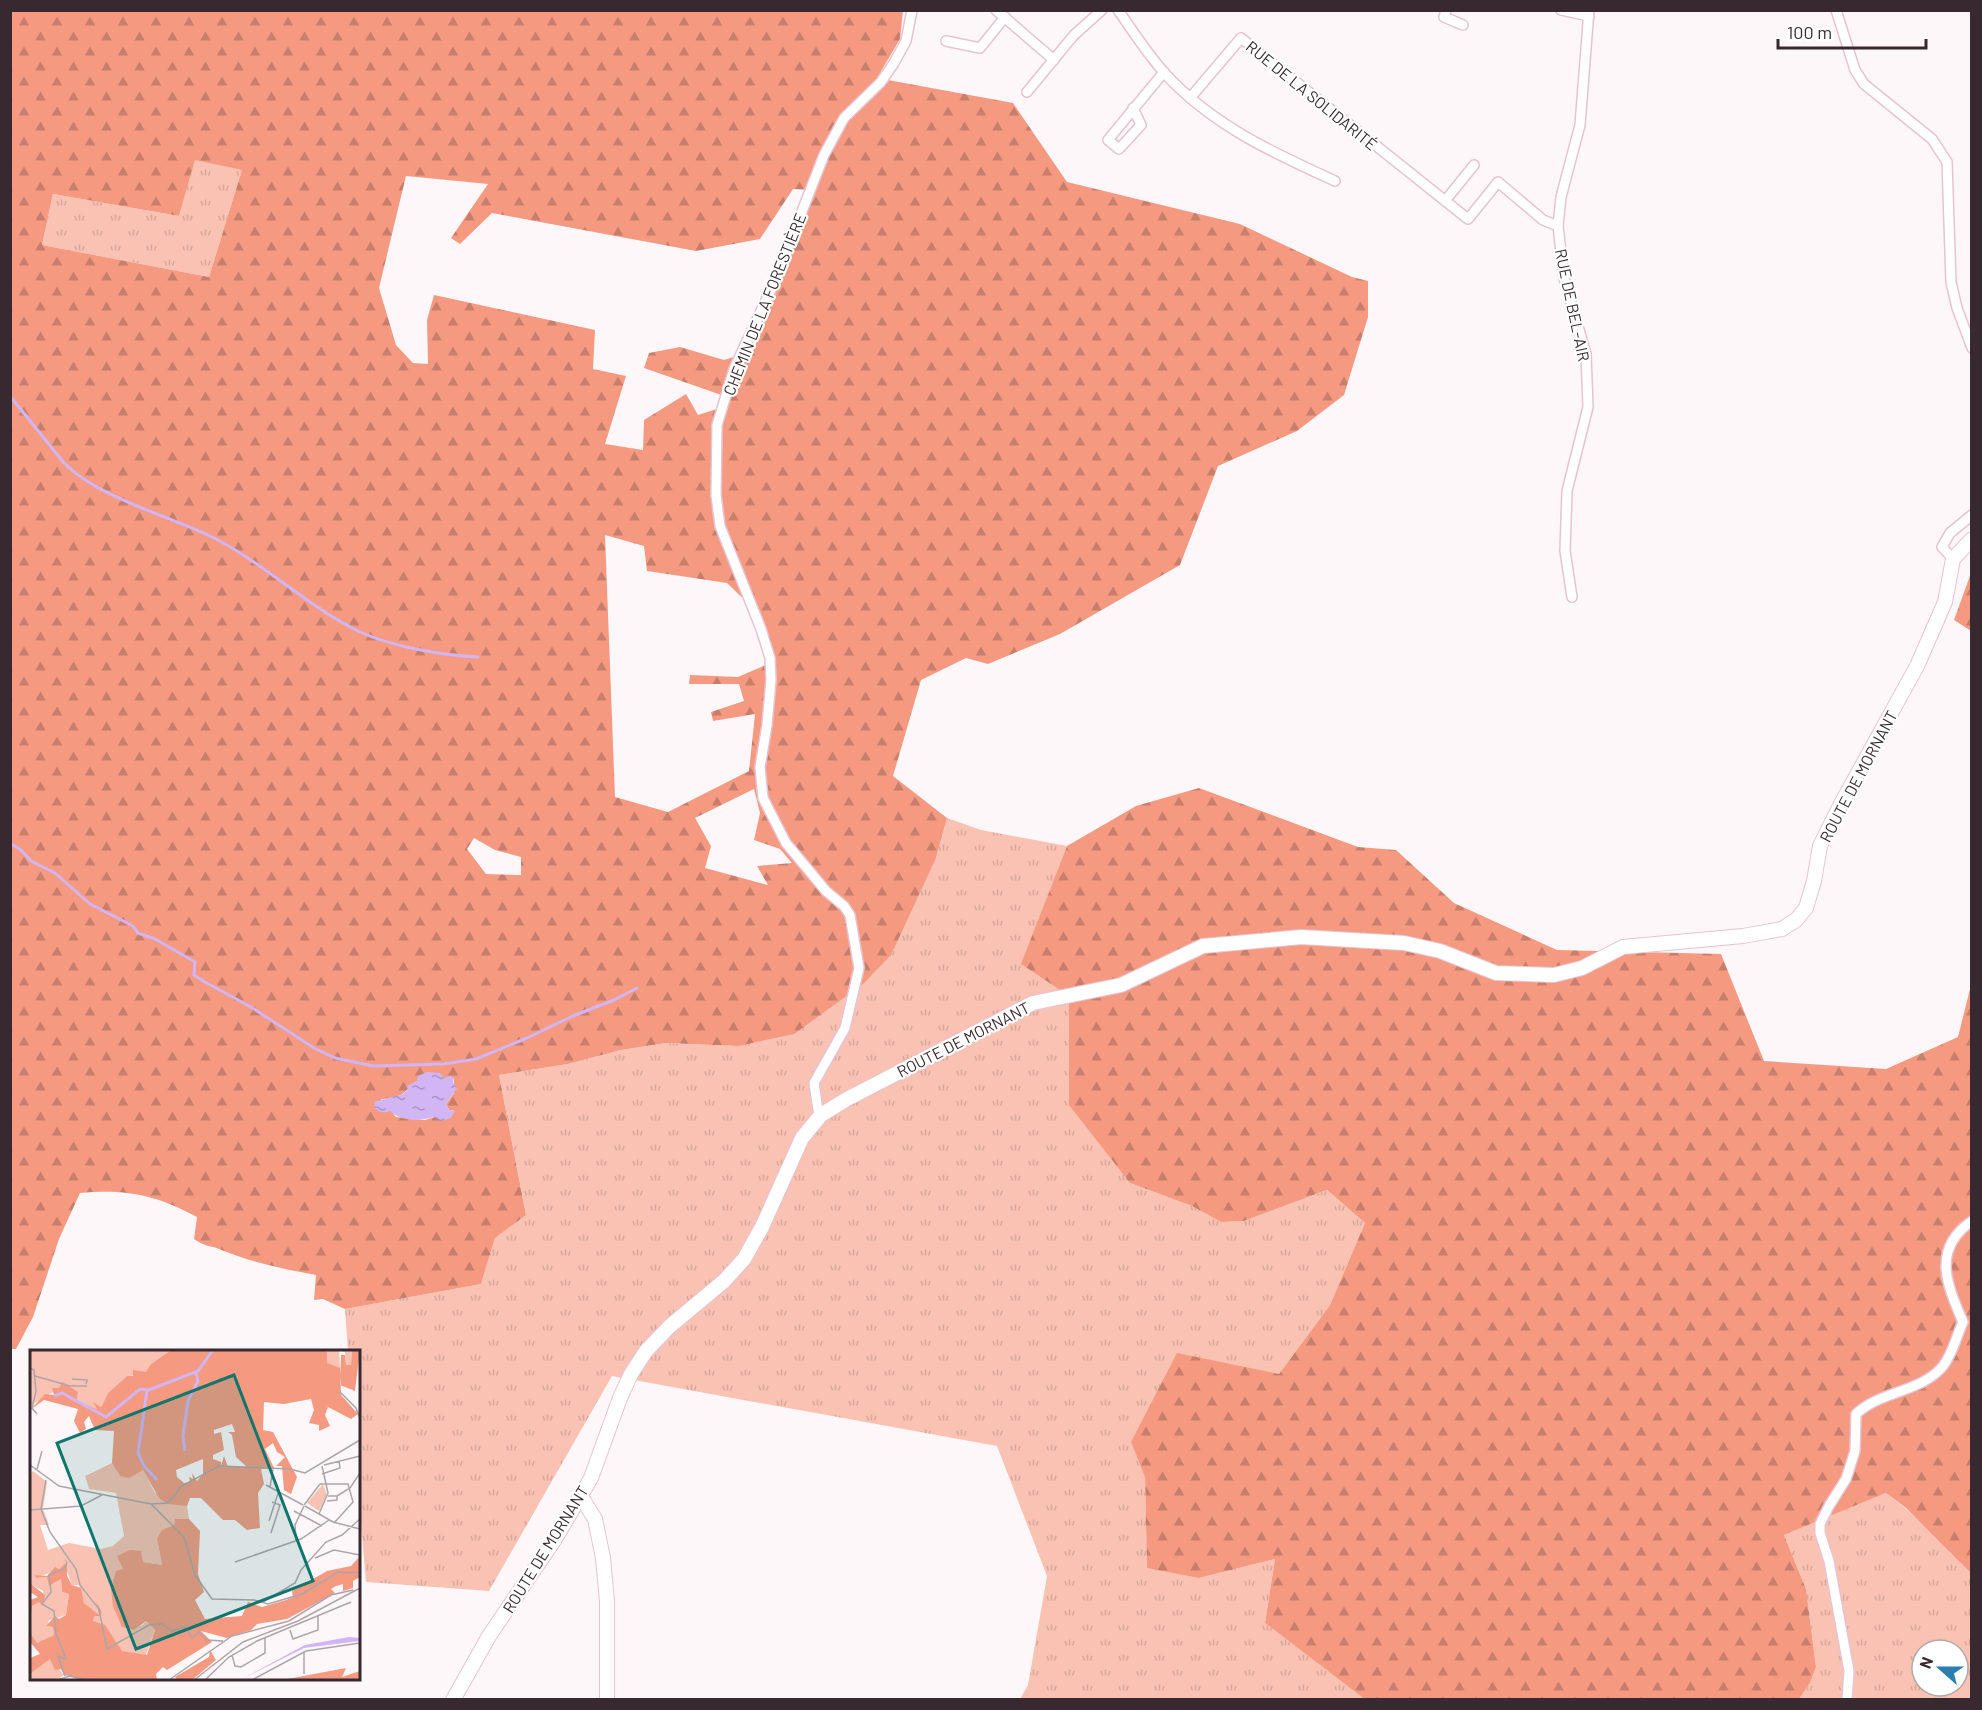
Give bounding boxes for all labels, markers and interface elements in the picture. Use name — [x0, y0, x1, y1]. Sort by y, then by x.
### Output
scale bar — [1778, 12, 1926, 50]
text: 100 m — [1787, 21, 1832, 43]
street label: RUE DE LA SOLIDARITÉ — [1243, 36, 1381, 154]
street label: CHEMIN DE LA FORESTIÈRE — [719, 210, 809, 398]
street label: RUE DE BEL-AIR — [1552, 247, 1594, 363]
street label: ROUTE DE MORNANT — [1815, 707, 1901, 845]
street label: ROUTE DE MORNANT — [893, 997, 1033, 1081]
inset map — [30, 1350, 360, 1680]
street label: ROUTE DE MORNANT — [498, 1482, 592, 1616]
north arrow — [1910, 1638, 1970, 1698]
text: N — [1915, 1654, 1936, 1671]

